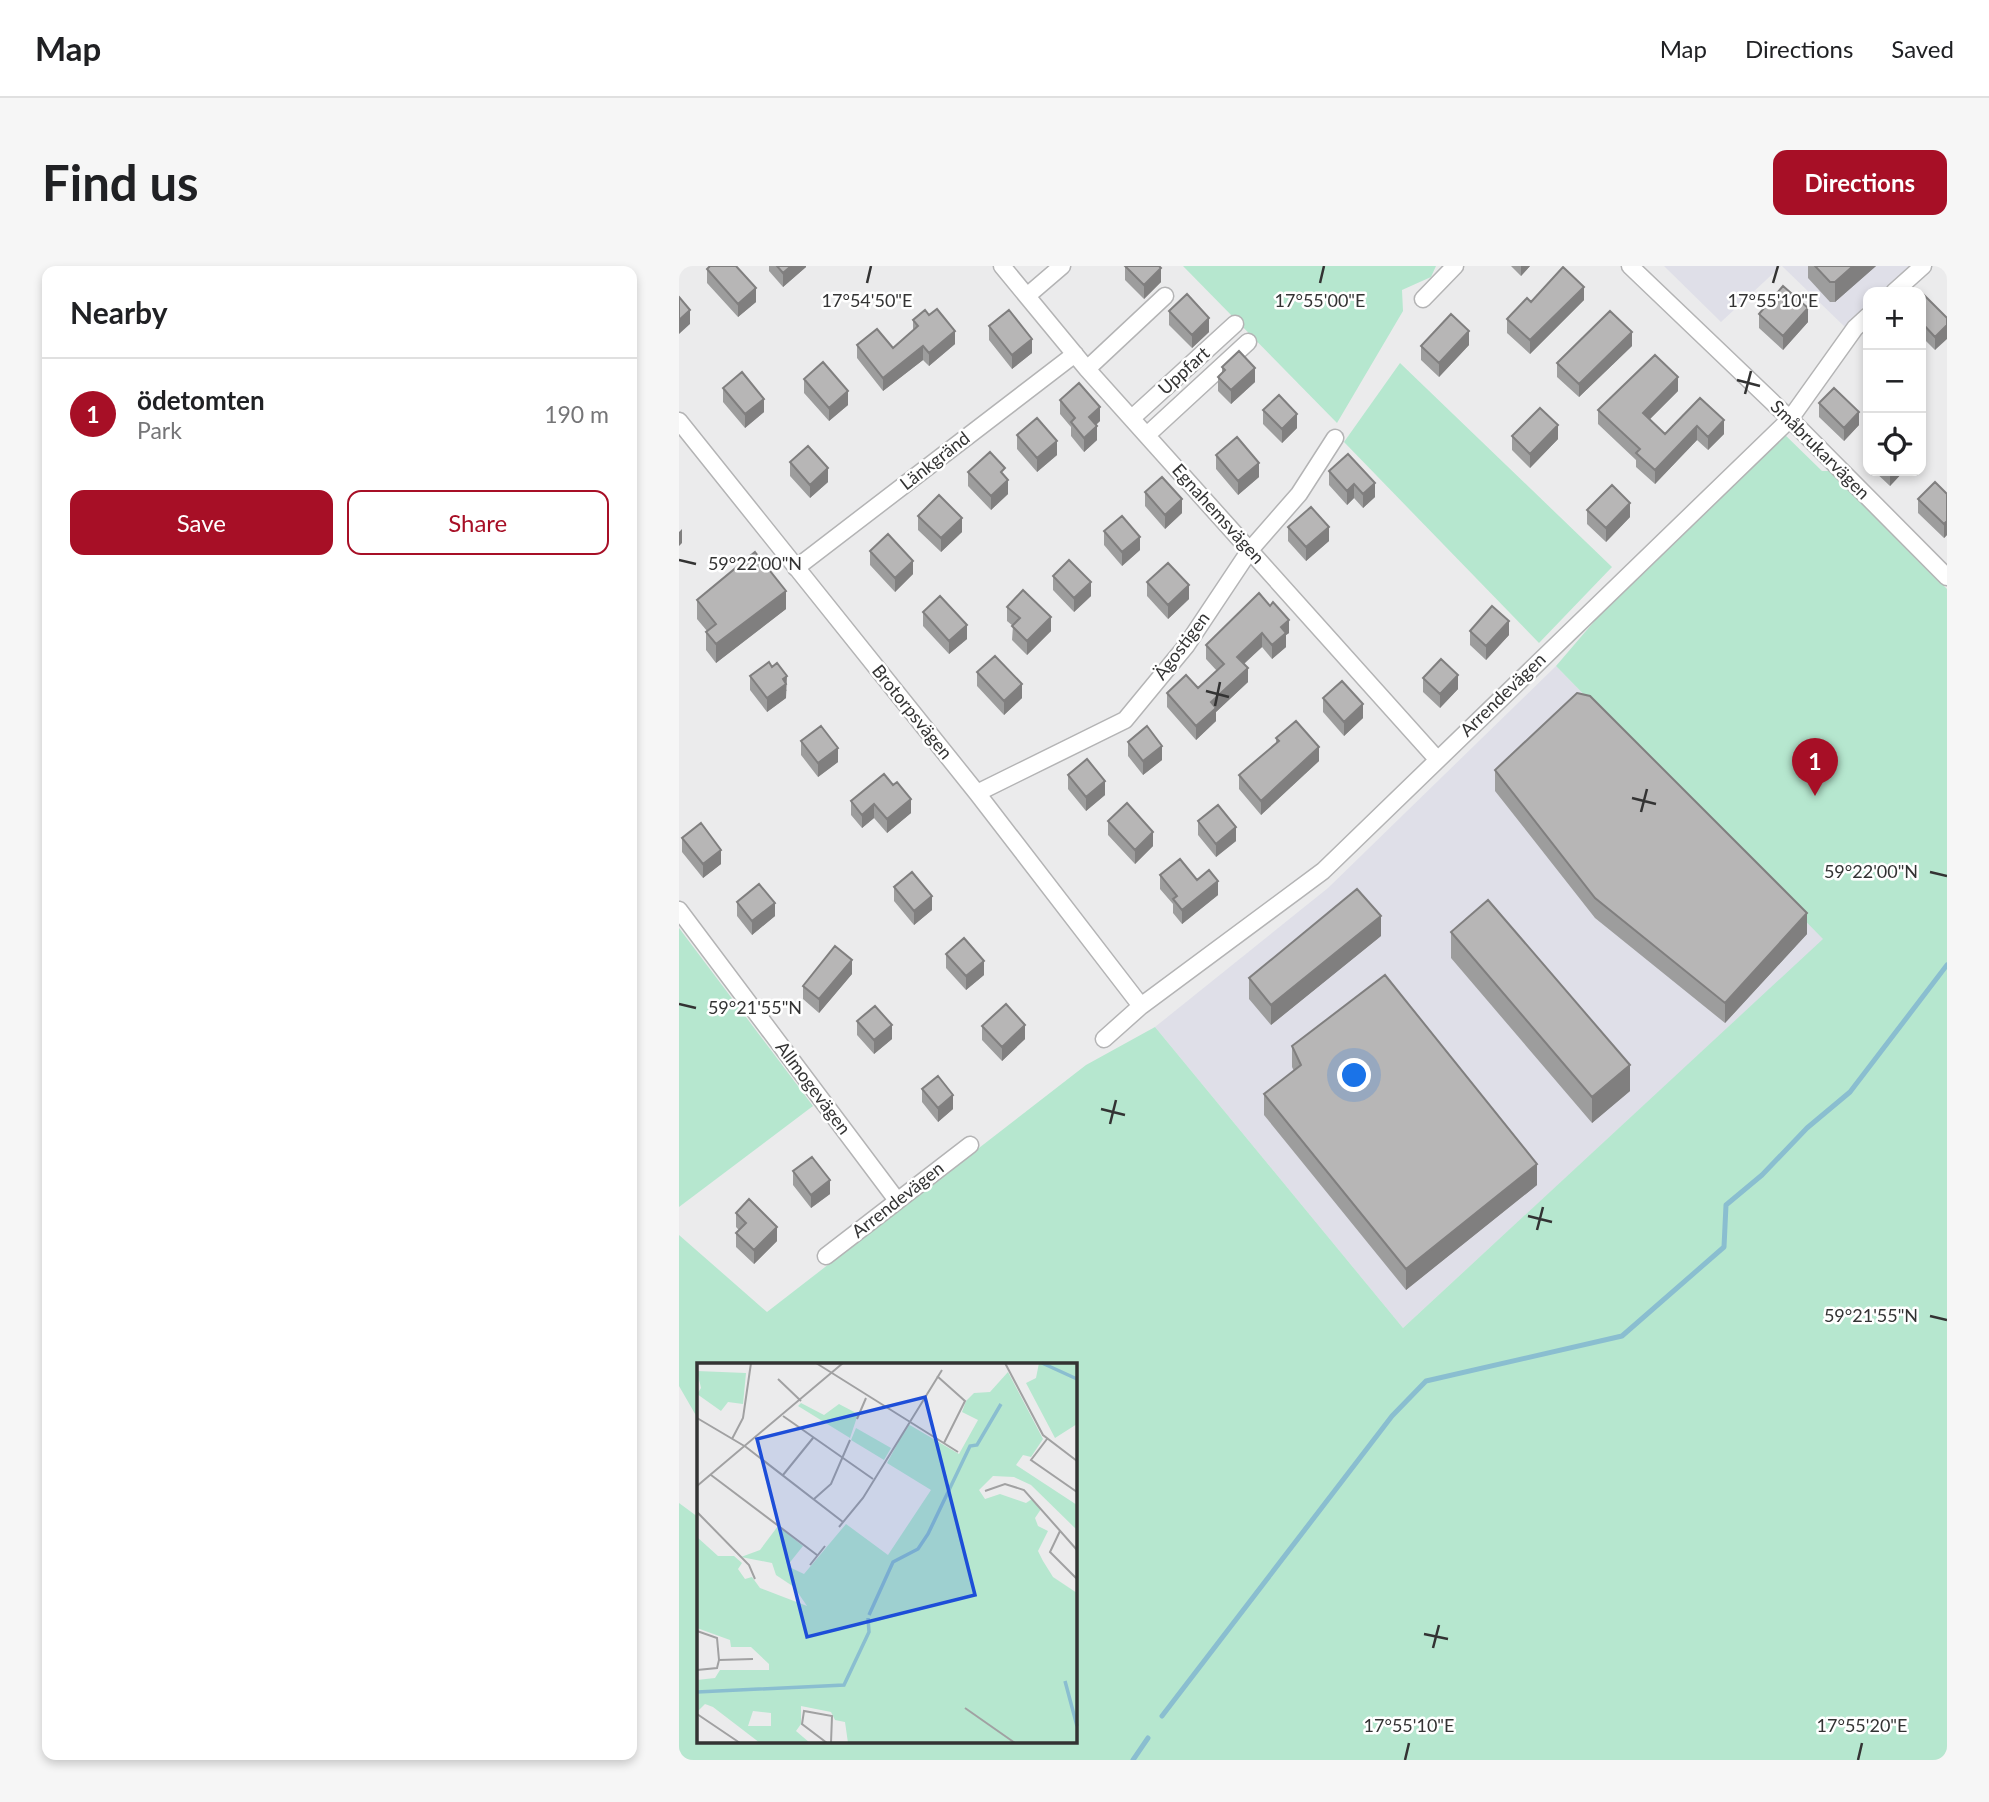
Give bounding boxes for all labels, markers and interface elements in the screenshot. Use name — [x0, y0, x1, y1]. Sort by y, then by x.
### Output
text: Map — [35, 28, 101, 68]
text: Map — [1660, 34, 1707, 63]
text: Directions — [1745, 34, 1853, 63]
text: Saved — [1891, 34, 1954, 63]
button: Directions — [1773, 150, 1947, 215]
text: Find us — [42, 153, 199, 211]
map controls — [1863, 287, 1926, 476]
button: + — [1863, 287, 1926, 350]
text: 17°54'50"E — [822, 289, 912, 311]
text: 17°55'00"E — [1275, 289, 1365, 311]
text: 17°55'10"E — [1728, 289, 1818, 311]
text: Nearby — [70, 294, 168, 330]
street label: Uppfart — [1153, 341, 1214, 399]
button: − — [1863, 350, 1926, 413]
text: ödetomten — [137, 384, 265, 416]
street label: Småbrukarvägen — [1766, 395, 1875, 504]
text: 1 — [86, 400, 100, 428]
text: 190 m — [544, 400, 609, 428]
button: locate — [1863, 413, 1926, 476]
text: Park — [137, 416, 182, 444]
street label: Länkgränd — [895, 426, 974, 494]
street label: Egnahemsvägen — [1168, 459, 1270, 568]
button: Save — [70, 490, 333, 555]
button: Share — [347, 490, 609, 555]
text: 59°22'00"N — [708, 552, 802, 574]
street label: Ägostigen — [1149, 607, 1214, 684]
street label: Arrendevägen — [1455, 648, 1550, 741]
street label: Brotorpsvägen — [868, 660, 958, 763]
pin: 1 — [1792, 738, 1838, 796]
text: 59°22'00"N — [1824, 860, 1918, 882]
text: 59°21'55"N — [708, 996, 802, 1018]
street label: Allmogevägen — [772, 1036, 856, 1138]
your location — [1337, 1058, 1371, 1092]
street label: Arrendevägen — [847, 1156, 948, 1242]
text: 59°21'55"N — [1824, 1304, 1918, 1326]
inset map — [697, 1363, 1076, 1742]
text: 17°55'10"E — [1364, 1714, 1454, 1736]
text: 17°55'20"E — [1817, 1714, 1907, 1736]

